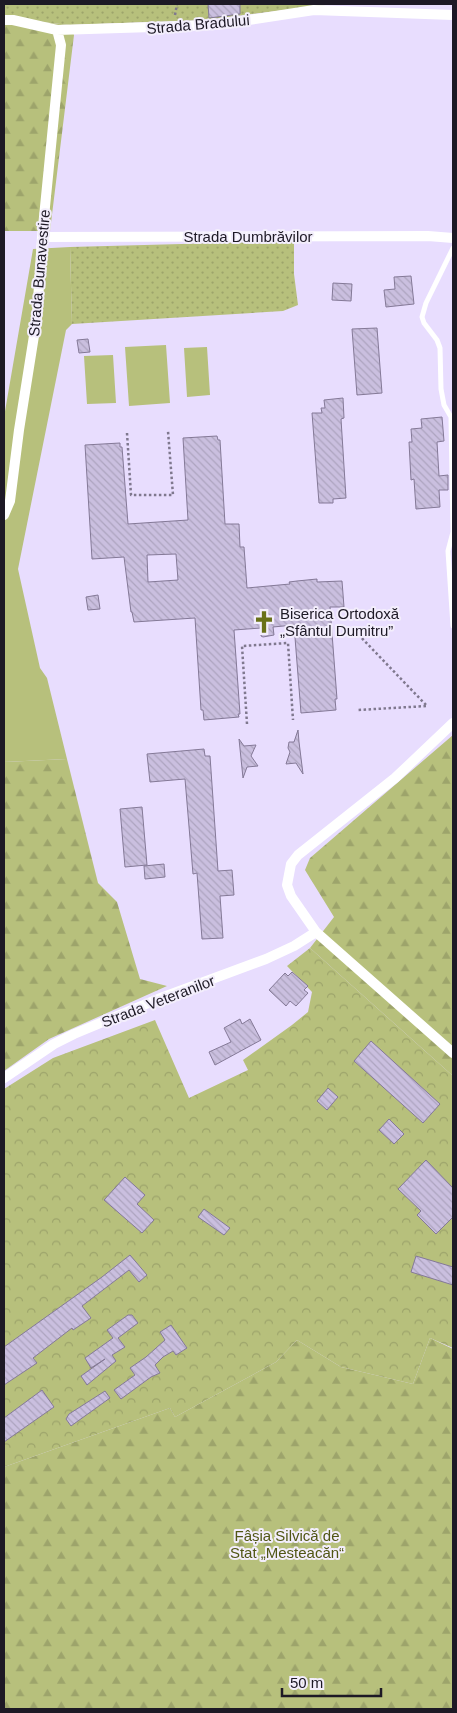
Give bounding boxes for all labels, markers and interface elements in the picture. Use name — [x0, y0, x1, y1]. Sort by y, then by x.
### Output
street label: Strada Bradului — [146, 11, 250, 37]
street label: Strada Bunavestire — [25, 209, 53, 337]
street label: Strada Dumbrăvilor — [183, 228, 313, 245]
place label: Biserica Ortodoxă „Sfântul Dumitru” — [280, 605, 400, 639]
church icon: Biserica Ortodoxă „Sfântul Dumitru” — [251, 609, 277, 635]
street label: Strada Veteranilor — [99, 972, 217, 1030]
park label: Fâșia Silvică de Stat „Mesteacăn“ — [230, 1527, 344, 1561]
scale bar — [282, 1666, 381, 1698]
text: 50 m — [290, 1674, 323, 1691]

